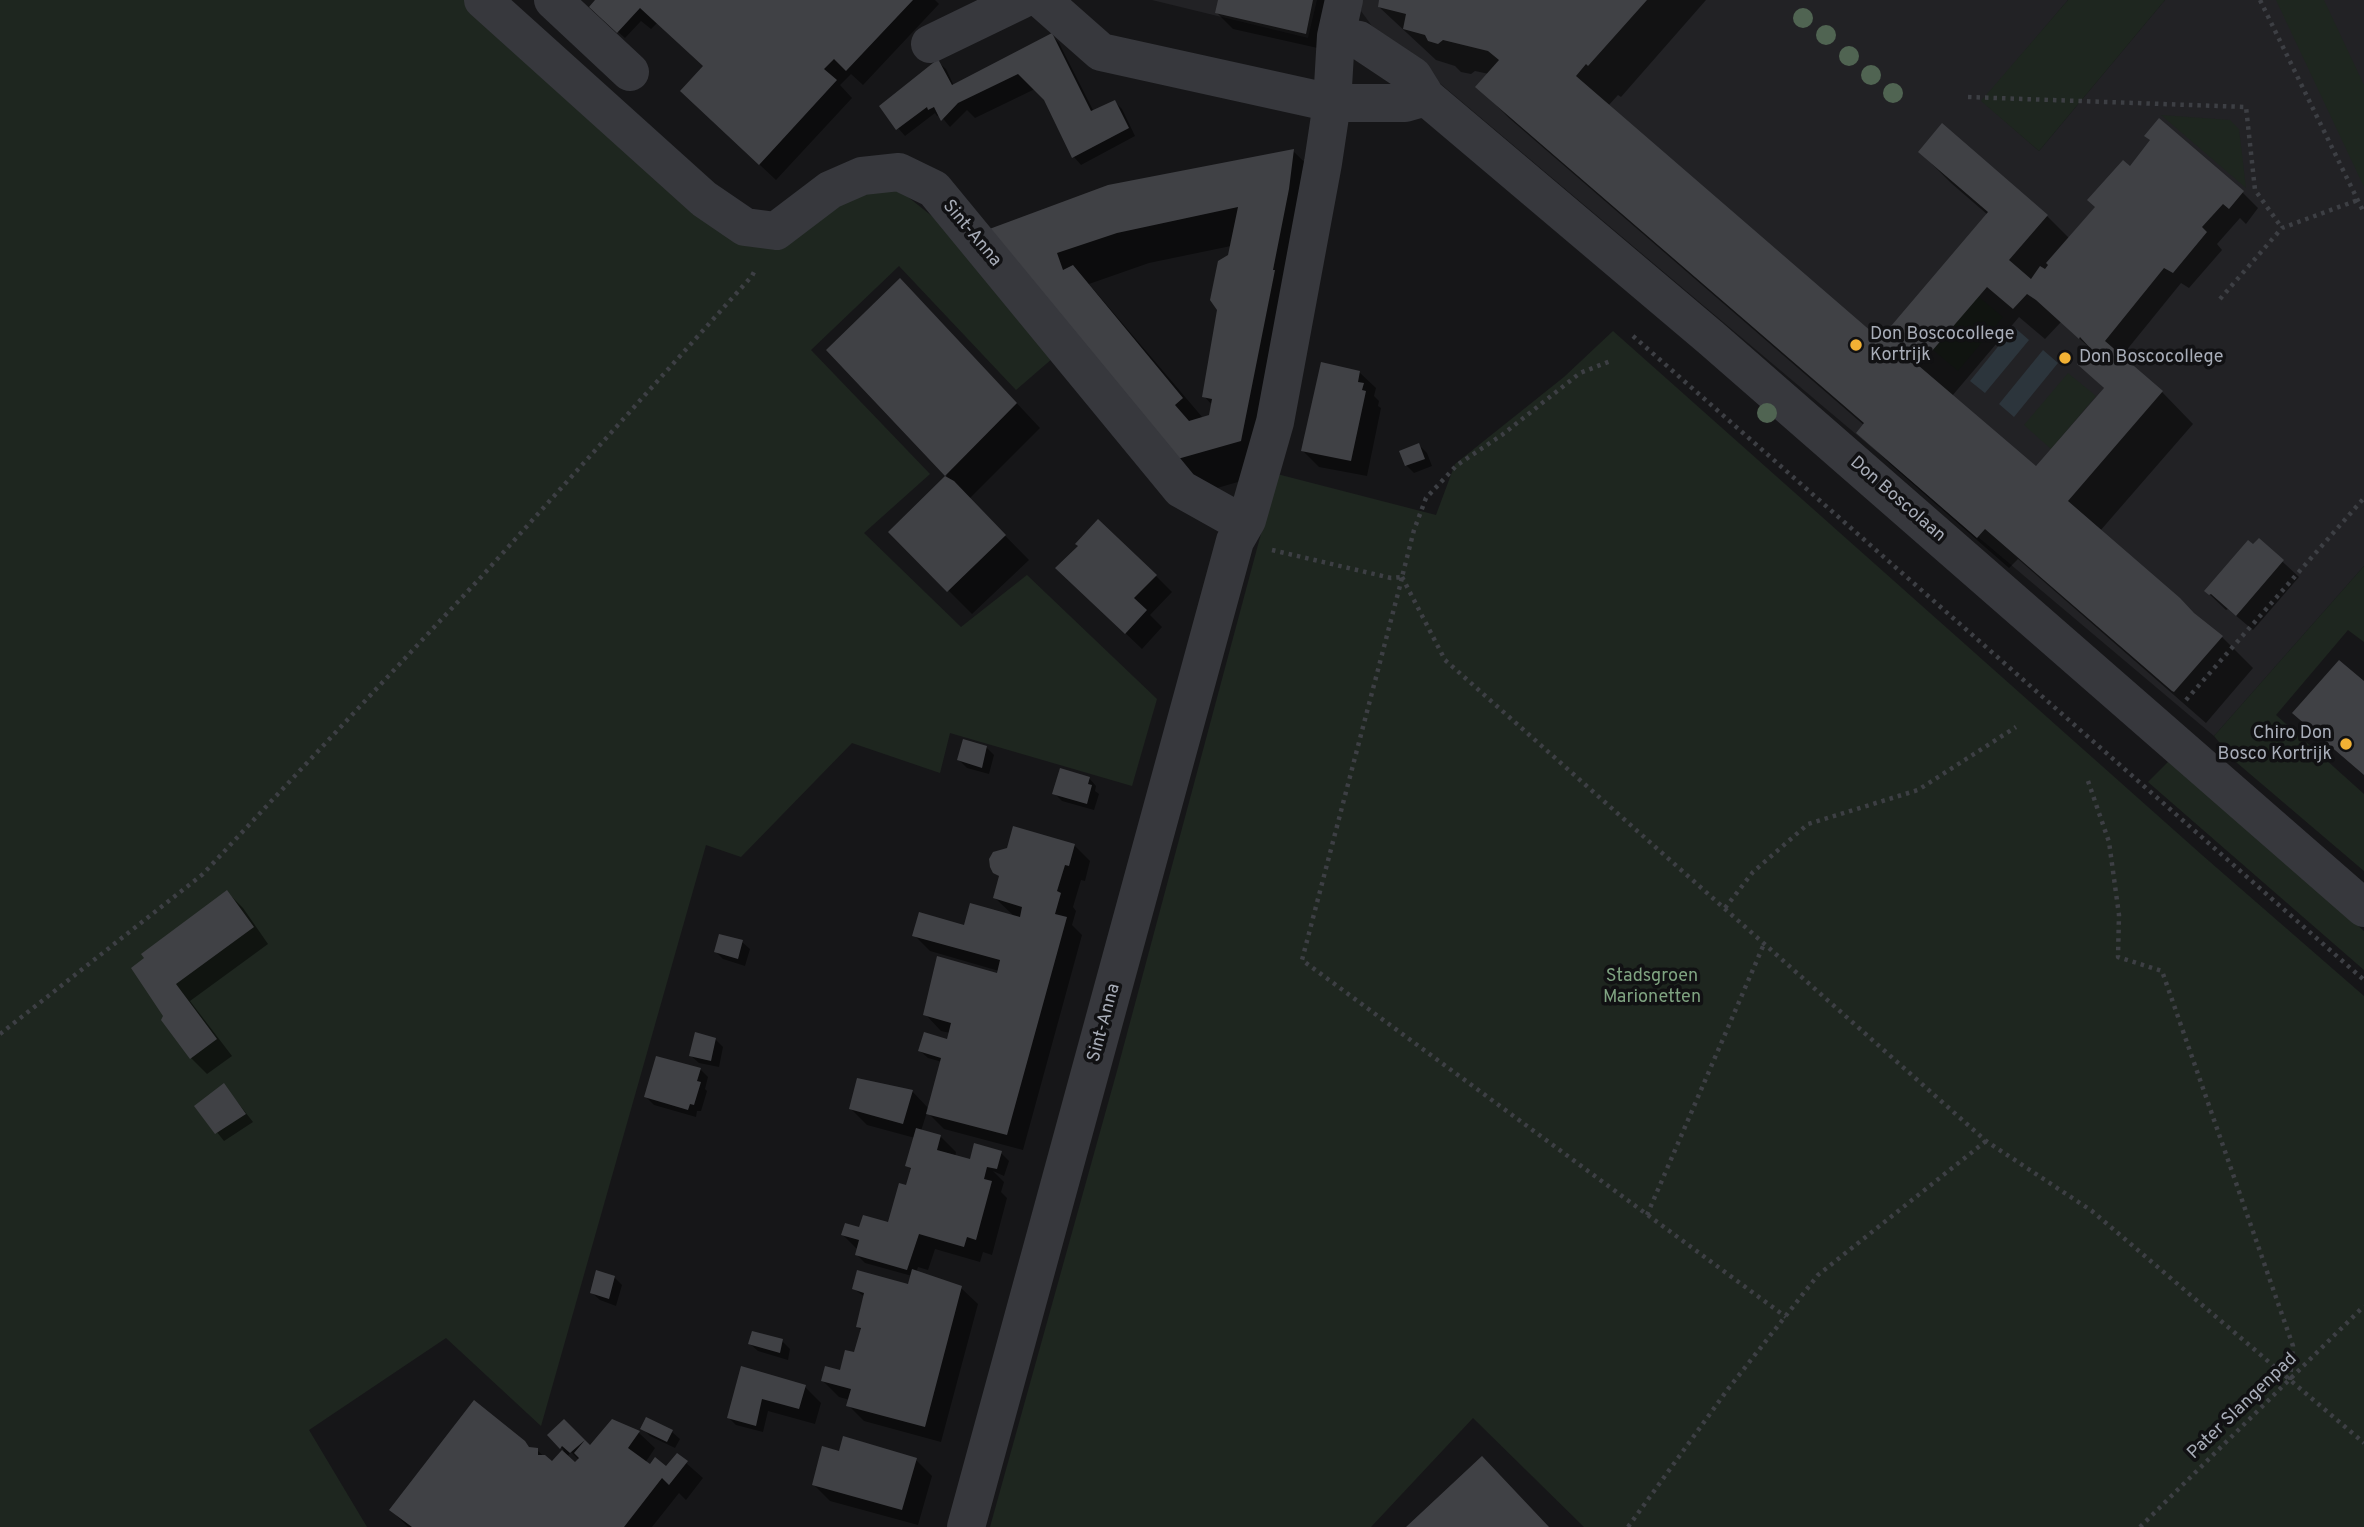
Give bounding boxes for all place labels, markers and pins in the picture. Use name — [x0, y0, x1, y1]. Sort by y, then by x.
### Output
place label: Don Boscocollege Kortrijk — [1870, 324, 2014, 366]
marker: Don Boscocollege Kortrijk — [1848, 337, 1864, 353]
place label: Don Boscocollege — [2079, 347, 2223, 369]
marker: Don Boscocollege — [2057, 350, 2073, 366]
place label: Chiro Don Bosco Kortrijk — [2218, 723, 2332, 766]
marker: Chiro Don Bosco Kortrijk — [2338, 736, 2354, 752]

